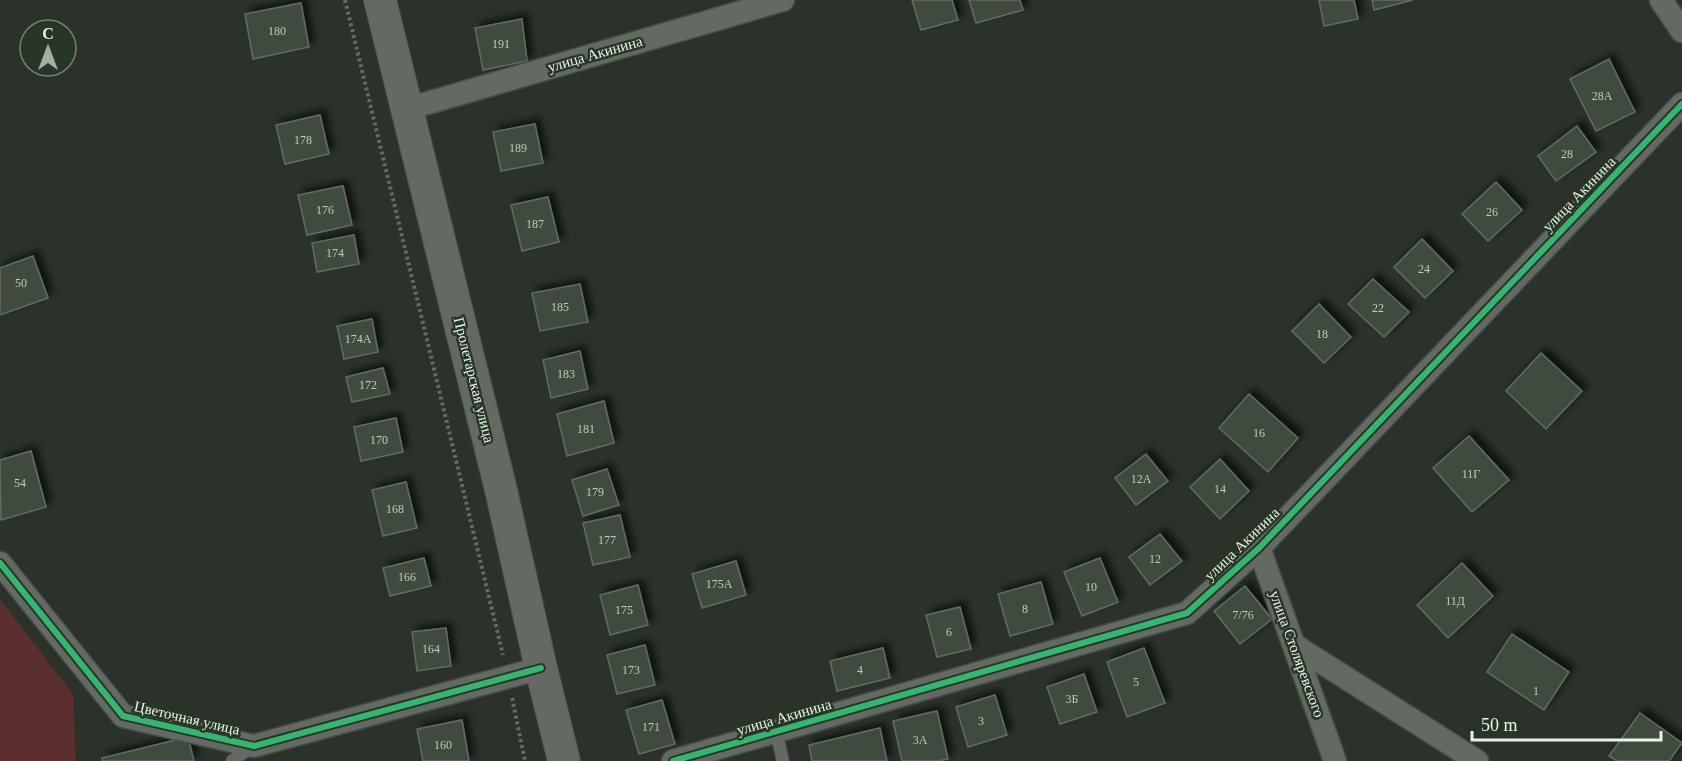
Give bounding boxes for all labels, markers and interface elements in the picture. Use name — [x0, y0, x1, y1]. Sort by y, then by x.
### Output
north arrow — [18, 18, 78, 78]
house number: 180 — [268, 24, 286, 38]
text: С — [42, 25, 54, 42]
street label: улица Акинина — [546, 33, 644, 75]
house number: 191 — [492, 37, 510, 51]
house number: 28А — [1592, 89, 1613, 103]
house number: 178 — [294, 133, 312, 147]
house number: 189 — [509, 141, 527, 155]
house number: 28 — [1561, 147, 1573, 161]
street label: улица Акинина — [1539, 153, 1619, 235]
house number: 176 — [316, 203, 334, 217]
house number: 26 — [1486, 205, 1498, 219]
house number: 187 — [526, 217, 544, 231]
house number: 174 — [326, 246, 344, 260]
house number: 24 — [1418, 262, 1430, 276]
house number: 50 — [15, 276, 27, 290]
house number: 185 — [551, 300, 569, 314]
house number: 22 — [1372, 301, 1384, 315]
street label: Пролетарская улица — [451, 316, 497, 445]
house number: 18 — [1316, 327, 1328, 341]
house number: 174А — [345, 332, 372, 346]
house number: 183 — [557, 367, 575, 381]
house number: 172 — [359, 378, 377, 392]
house number: 181 — [577, 422, 595, 436]
house number: 16 — [1253, 426, 1265, 440]
house number: 170 — [370, 433, 388, 447]
house number: 11Г — [1462, 467, 1480, 481]
house number: 12А — [1131, 472, 1152, 486]
house number: 54 — [14, 476, 26, 490]
house number: 14 — [1214, 482, 1226, 496]
house number: 179 — [586, 485, 604, 499]
house number: 168 — [386, 502, 404, 516]
street label: улица Акинина — [1201, 504, 1283, 584]
house number: 177 — [598, 533, 616, 547]
house number: 12 — [1149, 552, 1161, 566]
house number: 166 — [398, 570, 416, 584]
house number: 175А — [706, 577, 733, 591]
house number: 10 — [1085, 580, 1097, 594]
street label: улица Столяревского — [1267, 588, 1327, 720]
house number: 11Д — [1445, 594, 1465, 608]
house number: 8 — [1022, 602, 1028, 616]
house number: 175 — [615, 603, 633, 617]
house number: 7/76 — [1232, 608, 1254, 622]
house number: 6 — [946, 625, 952, 639]
house number: 164 — [422, 642, 440, 656]
house number: 173 — [622, 663, 640, 677]
house number: 4 — [857, 663, 863, 677]
house number: 5 — [1133, 675, 1139, 689]
house number: 1 — [1533, 684, 1539, 698]
house number: 3Б — [1066, 692, 1079, 706]
street label: улица Акинина — [735, 696, 833, 738]
street label: Цветочная улица — [133, 698, 242, 738]
scale bar — [1472, 704, 1661, 742]
house number: 3 — [978, 714, 984, 728]
text: 50 m — [1481, 715, 1518, 735]
house number: 171 — [642, 720, 660, 734]
house number: 3А — [913, 733, 928, 747]
house number: 160 — [434, 738, 452, 752]

